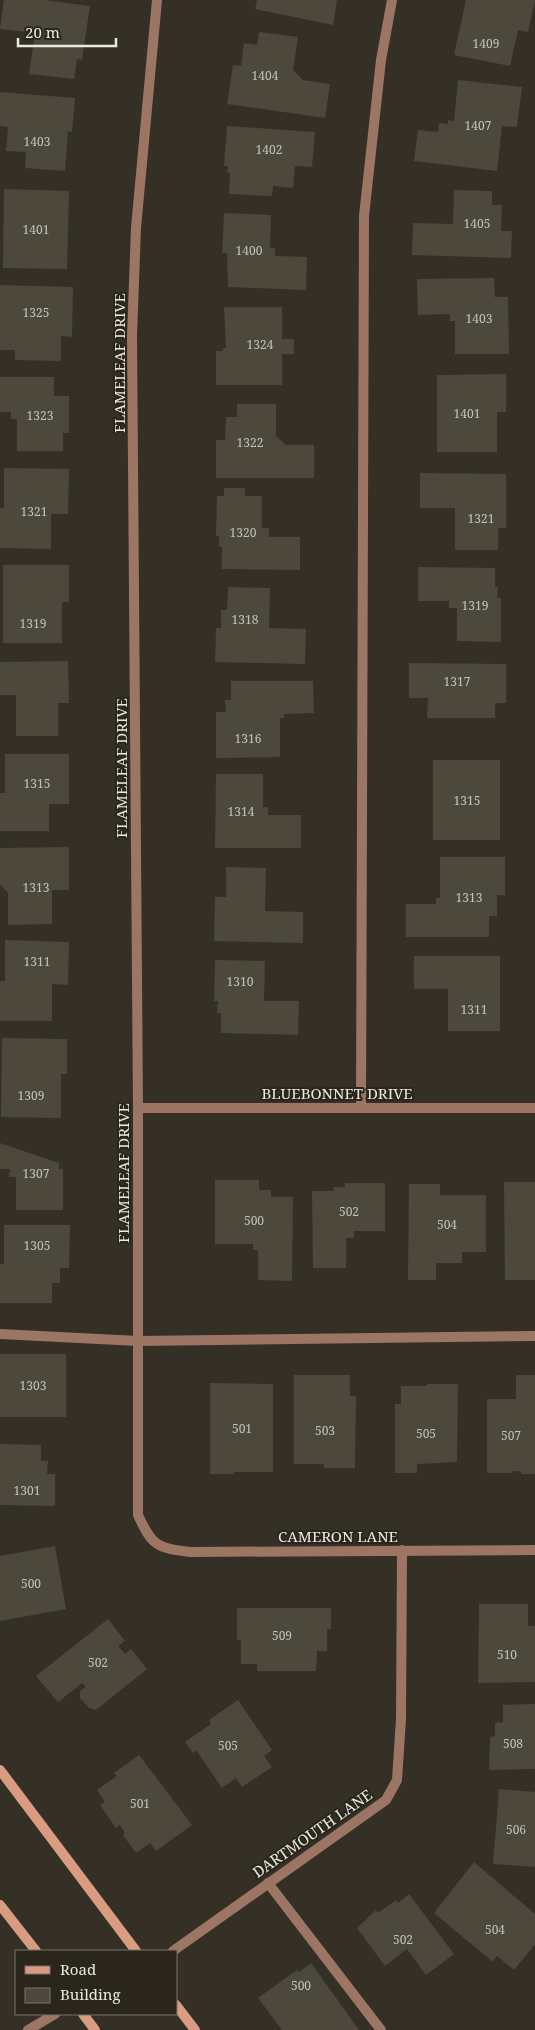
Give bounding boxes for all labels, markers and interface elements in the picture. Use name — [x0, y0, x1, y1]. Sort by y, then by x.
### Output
scale bar — [18, 15, 115, 47]
text: 20 m — [25, 22, 60, 42]
house number: 1409 — [473, 35, 499, 52]
house number: 1404 — [252, 67, 279, 84]
house number: 1407 — [465, 117, 492, 134]
house number: 1403 — [24, 133, 51, 150]
house number: 1402 — [256, 141, 282, 158]
house number: 1405 — [464, 215, 490, 232]
house number: 1401 — [23, 221, 49, 238]
house number: 1400 — [236, 242, 263, 259]
street label: FLAMELEAF DRIVE — [109, 293, 129, 433]
house number: 1325 — [23, 304, 49, 321]
house number: 1403 — [466, 310, 493, 327]
house number: 1324 — [247, 336, 274, 353]
house number: 1401 — [454, 405, 480, 422]
house number: 1323 — [27, 407, 54, 424]
house number: 1322 — [237, 434, 263, 451]
house number: 1321 — [21, 503, 47, 520]
house number: 1321 — [468, 510, 494, 527]
house number: 1320 — [230, 524, 257, 541]
house number: 1319 — [462, 597, 488, 614]
house number: 1318 — [232, 611, 259, 628]
house number: 1319 — [20, 615, 46, 632]
house number: 1317 — [444, 673, 471, 690]
street label: FLAMELEAF DRIVE — [111, 698, 131, 838]
house number: 1316 — [235, 730, 262, 747]
house number: 1315 — [24, 775, 50, 792]
house number: 1315 — [454, 792, 480, 809]
house number: 1314 — [228, 803, 255, 820]
house number: 1313 — [23, 879, 50, 896]
house number: 1313 — [456, 889, 483, 906]
house number: 1311 — [24, 953, 50, 970]
house number: 1310 — [227, 973, 254, 990]
house number: 1311 — [461, 1001, 487, 1018]
street label: BLUEBONNET DRIVE — [261, 1083, 413, 1103]
house number: 1309 — [18, 1087, 44, 1104]
street label: FLAMELEAF DRIVE — [113, 1103, 133, 1243]
house number: 1307 — [23, 1165, 50, 1182]
house number: 502 — [339, 1203, 359, 1220]
house number: 500 — [244, 1212, 264, 1229]
house number: 504 — [437, 1216, 457, 1233]
house number: 1305 — [24, 1237, 50, 1254]
house number: 1303 — [20, 1377, 47, 1394]
house number: 501 — [232, 1420, 252, 1437]
house number: 503 — [315, 1422, 335, 1439]
house number: 505 — [416, 1425, 436, 1442]
house number: 507 — [501, 1427, 521, 1444]
house number: 1301 — [14, 1482, 40, 1499]
street label: CAMERON LANE — [278, 1526, 398, 1546]
house number: 500 — [21, 1575, 41, 1592]
house number: 509 — [272, 1627, 292, 1644]
house number: 510 — [497, 1646, 517, 1663]
house number: 502 — [88, 1654, 108, 1671]
house number: 508 — [503, 1735, 523, 1752]
house number: 505 — [218, 1737, 238, 1754]
street label: DARTMOUTH LANE — [248, 1784, 376, 1882]
house number: 501 — [130, 1795, 150, 1812]
house number: 506 — [506, 1821, 526, 1838]
house number: 504 — [485, 1921, 505, 1938]
house number: 502 — [393, 1931, 413, 1948]
legend — [15, 1950, 178, 2015]
text: Road — [60, 1959, 96, 1979]
house number: 500 — [291, 1977, 311, 1994]
text: Building — [60, 1984, 121, 2004]

